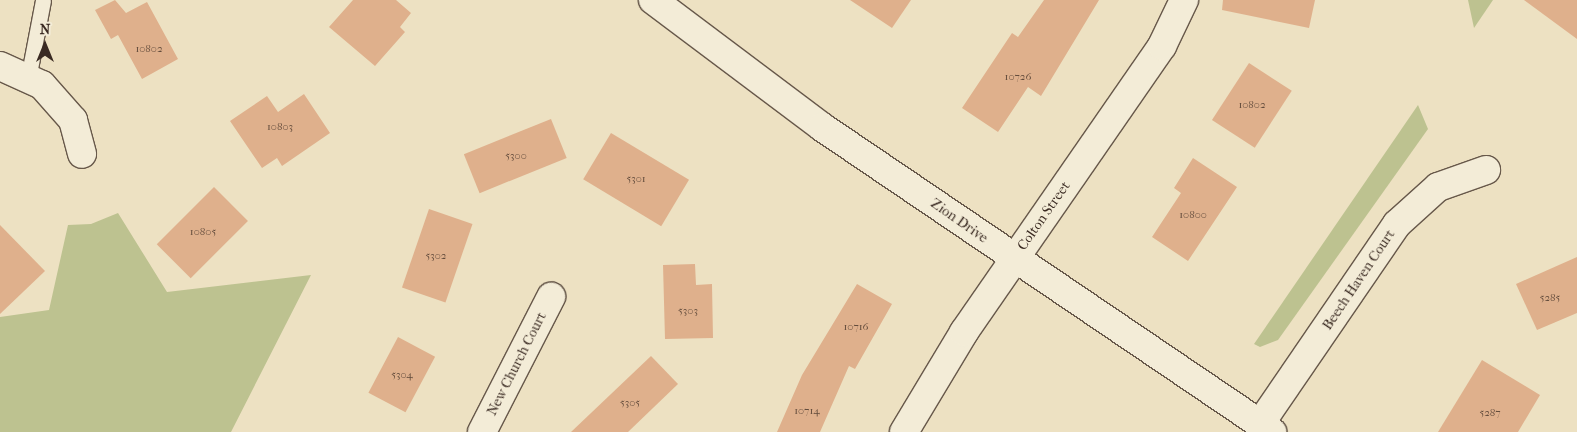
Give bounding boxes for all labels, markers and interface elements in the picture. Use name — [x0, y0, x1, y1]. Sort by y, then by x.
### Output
north arrow — [20, 20, 70, 70]
text: N — [40, 21, 50, 38]
house number: 10802 — [135, 42, 163, 56]
house number: 10726 — [1005, 70, 1031, 84]
house number: 10802 — [1238, 98, 1266, 112]
house number: 10803 — [267, 120, 293, 134]
house number: 5300 — [505, 149, 527, 163]
house number: 5301 — [626, 172, 646, 186]
street label: Colton Street — [1014, 178, 1074, 254]
street label: Zion Drive — [927, 195, 991, 247]
house number: 10800 — [1179, 208, 1207, 222]
house number: 10805 — [190, 225, 216, 239]
street label: Beech Haven Court — [1319, 227, 1399, 333]
house number: 5302 — [426, 249, 446, 263]
house number: 5285 — [1540, 291, 1560, 305]
house number: 5303 — [678, 304, 698, 318]
street label: New Church Court — [484, 309, 550, 419]
house number: 10716 — [843, 320, 869, 334]
house number: 5304 — [391, 368, 413, 382]
house number: 5305 — [620, 396, 640, 410]
house number: 10714 — [794, 404, 820, 418]
house number: 5287 — [1479, 406, 1501, 420]

